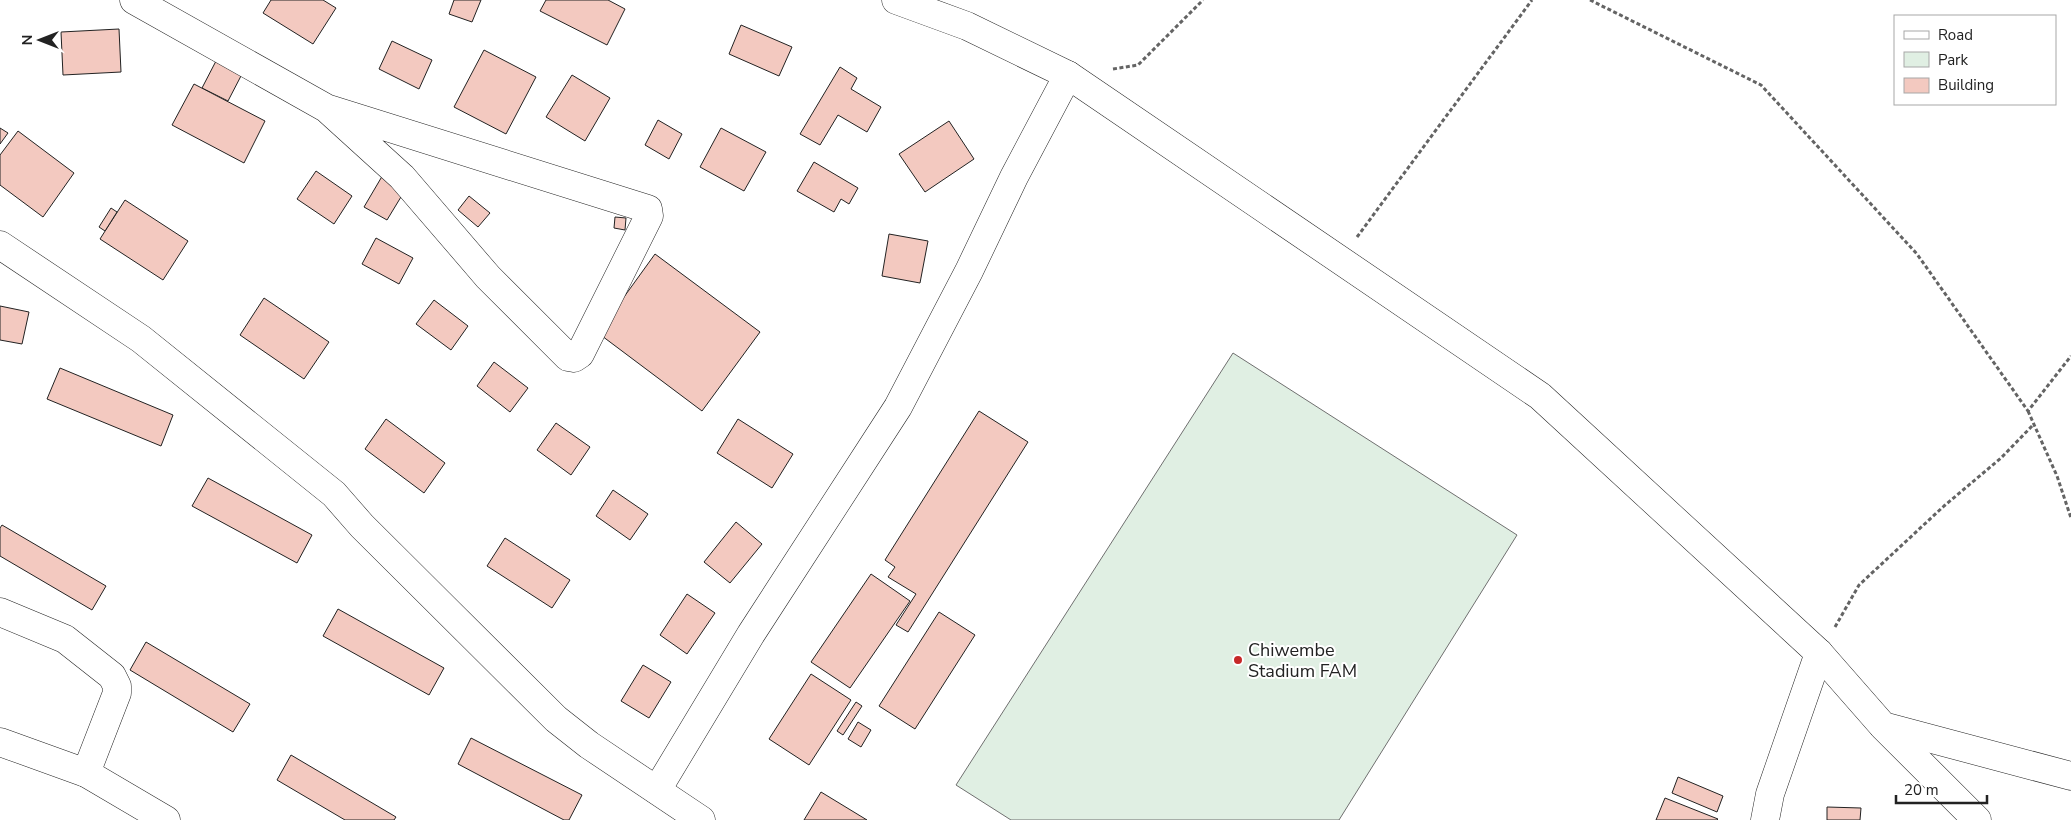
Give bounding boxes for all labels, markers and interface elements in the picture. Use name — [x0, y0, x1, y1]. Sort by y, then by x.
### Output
north arrow — [15, 15, 65, 65]
legend — [1894, 15, 2056, 105]
text: Road — [1938, 25, 1973, 45]
text: N — [18, 35, 37, 45]
text: Park — [1938, 50, 1968, 70]
text: Building — [1938, 75, 1994, 95]
place label: Chiwembe Stadium FAM — [1248, 638, 1357, 683]
marker: Chiwembe Stadium FAM — [1232, 654, 1244, 666]
scale bar — [1896, 772, 1987, 804]
text: 20 m — [1904, 780, 1939, 800]

